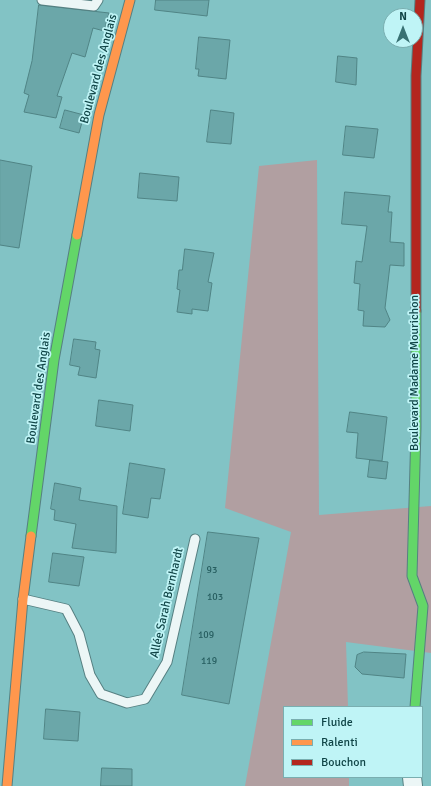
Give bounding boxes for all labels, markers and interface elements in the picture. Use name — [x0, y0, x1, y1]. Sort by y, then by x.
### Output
north arrow — [383, 8, 423, 48]
text: N — [399, 10, 407, 23]
street label: Boulevard des Anglais — [77, 13, 121, 125]
street label: Boulevard Madame Mourichon — [408, 295, 422, 451]
street label: Boulevard des Anglais — [24, 331, 54, 445]
street label: Allée Sarah Bernhardt — [147, 546, 187, 660]
house number: 93 — [207, 564, 217, 576]
house number: 103 — [207, 591, 223, 603]
house number: 109 — [198, 629, 214, 641]
house number: 119 — [201, 655, 217, 667]
legend — [283, 706, 423, 778]
text: Fluide — [321, 715, 353, 730]
text: Ralenti — [321, 735, 358, 750]
text: Bouchon — [321, 755, 366, 770]

